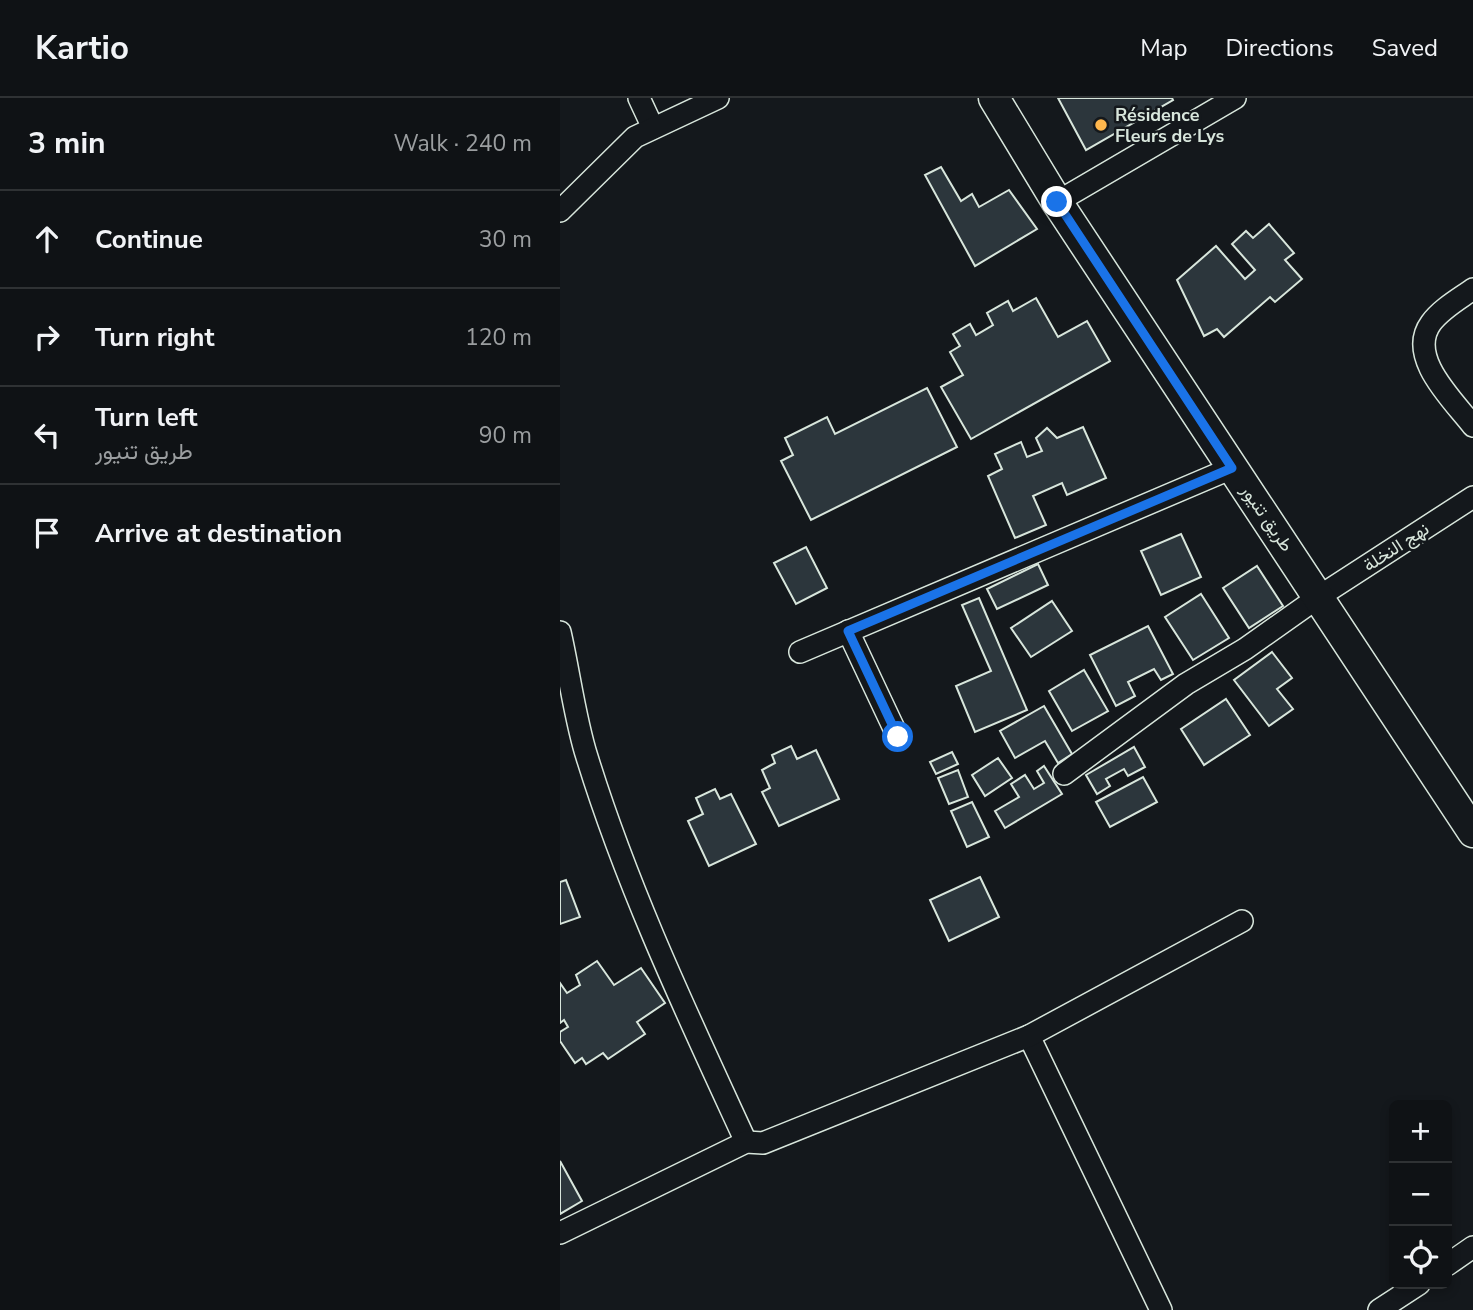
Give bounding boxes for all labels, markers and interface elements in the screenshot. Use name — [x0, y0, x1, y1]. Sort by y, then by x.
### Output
text: Kartio — [35, 26, 129, 71]
text: Map — [1140, 32, 1187, 64]
text: Directions — [1225, 32, 1334, 64]
text: Saved — [1372, 32, 1438, 64]
place label: Résidence Fleurs de Lys — [1115, 103, 1225, 148]
marker: Résidence Fleurs de Lys — [1093, 117, 1109, 133]
text: 3 min — [28, 123, 106, 164]
text: Walk · 240 m — [393, 128, 532, 159]
route end — [1041, 186, 1072, 217]
icon: ahead — [28, 220, 66, 258]
text: Continue — [95, 222, 203, 257]
text: 30 m — [479, 224, 532, 255]
icon: right — [28, 318, 66, 356]
text: Turn right — [95, 320, 214, 355]
text: 120 m — [465, 322, 532, 353]
text: Turn left — [95, 400, 198, 435]
icon: left — [28, 416, 66, 454]
text: 90 m — [479, 420, 532, 451]
text: طريق تنيور — [95, 436, 193, 467]
street label: طريق تنيور — [1235, 479, 1299, 556]
icon: arrive — [28, 514, 66, 552]
text: Arrive at destination — [95, 516, 342, 551]
street label: نهج النخلة — [1358, 517, 1434, 577]
route start — [882, 721, 913, 752]
map controls — [1389, 1100, 1452, 1289]
button: + — [1389, 1100, 1452, 1163]
button: − — [1389, 1163, 1452, 1226]
button: locate — [1389, 1226, 1452, 1289]

